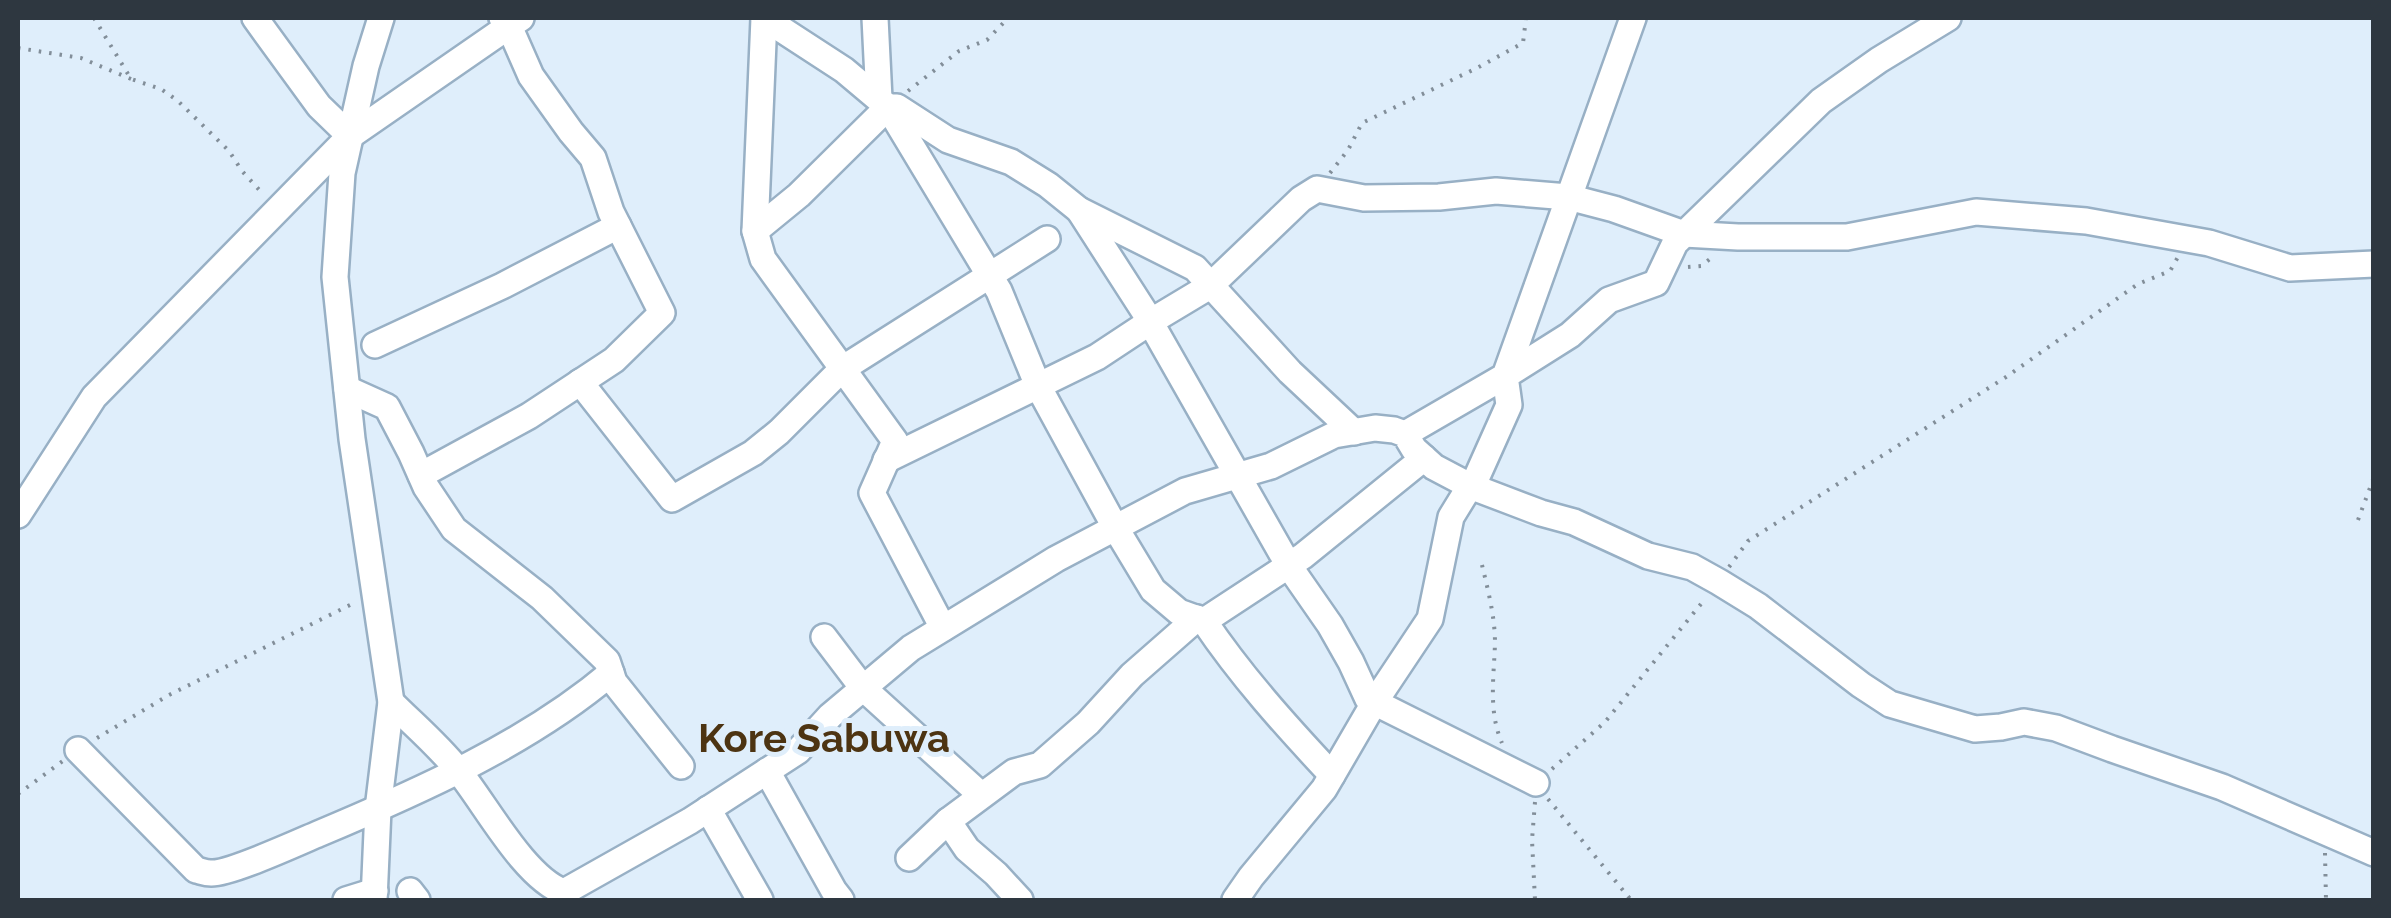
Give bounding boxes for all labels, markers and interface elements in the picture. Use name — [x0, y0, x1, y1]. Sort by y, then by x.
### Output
district label: Kore Sabuwa — [698, 714, 950, 761]

